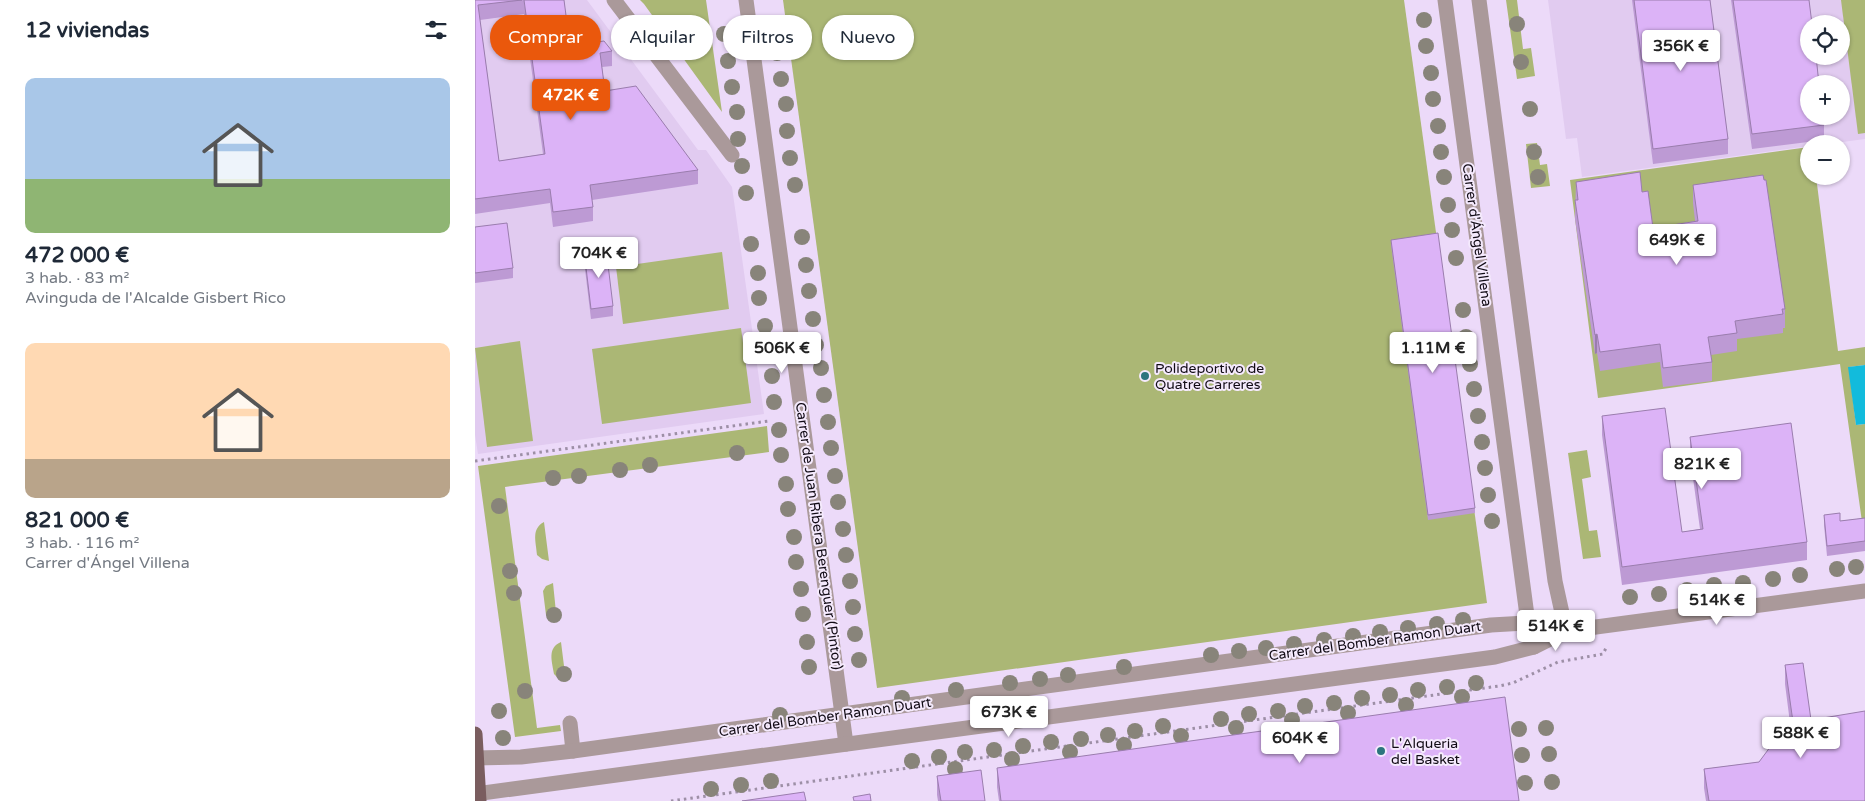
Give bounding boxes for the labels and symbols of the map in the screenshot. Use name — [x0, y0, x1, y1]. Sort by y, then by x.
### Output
pin: 356K € — [1640, 30, 1722, 72]
pin: 472K € — [530, 78, 612, 121]
street label: Carrer d'Ángel Villena — [1459, 162, 1495, 308]
pin: 649K € — [1636, 224, 1718, 266]
pin: 704K € — [558, 236, 640, 279]
pin: 506K € — [741, 332, 823, 374]
pin: 1.11M € — [1387, 332, 1479, 374]
place label: Polideportivo de Quatre Carreres — [1155, 360, 1264, 393]
marker: Polideportivo de Quatre Carreres — [1139, 370, 1151, 382]
street label: Carrer de Juan Ribera Berenguer (Pintor) — [792, 401, 846, 671]
pin: 821K € — [1661, 448, 1743, 490]
pin: 514K € — [1676, 584, 1758, 626]
pin: 514K € — [1515, 610, 1597, 652]
street label: Carrer del Bomber Ramon Duart — [1268, 618, 1483, 664]
street label: Carrer del Bomber Ramon Duart — [718, 694, 933, 740]
pin: 673K € — [968, 696, 1050, 738]
pin: 588K € — [1760, 716, 1842, 759]
pin: 604K € — [1259, 722, 1341, 764]
place label: L'Alqueria del Basket — [1391, 735, 1461, 768]
marker: L'Alqueria del Basket — [1375, 745, 1387, 757]

